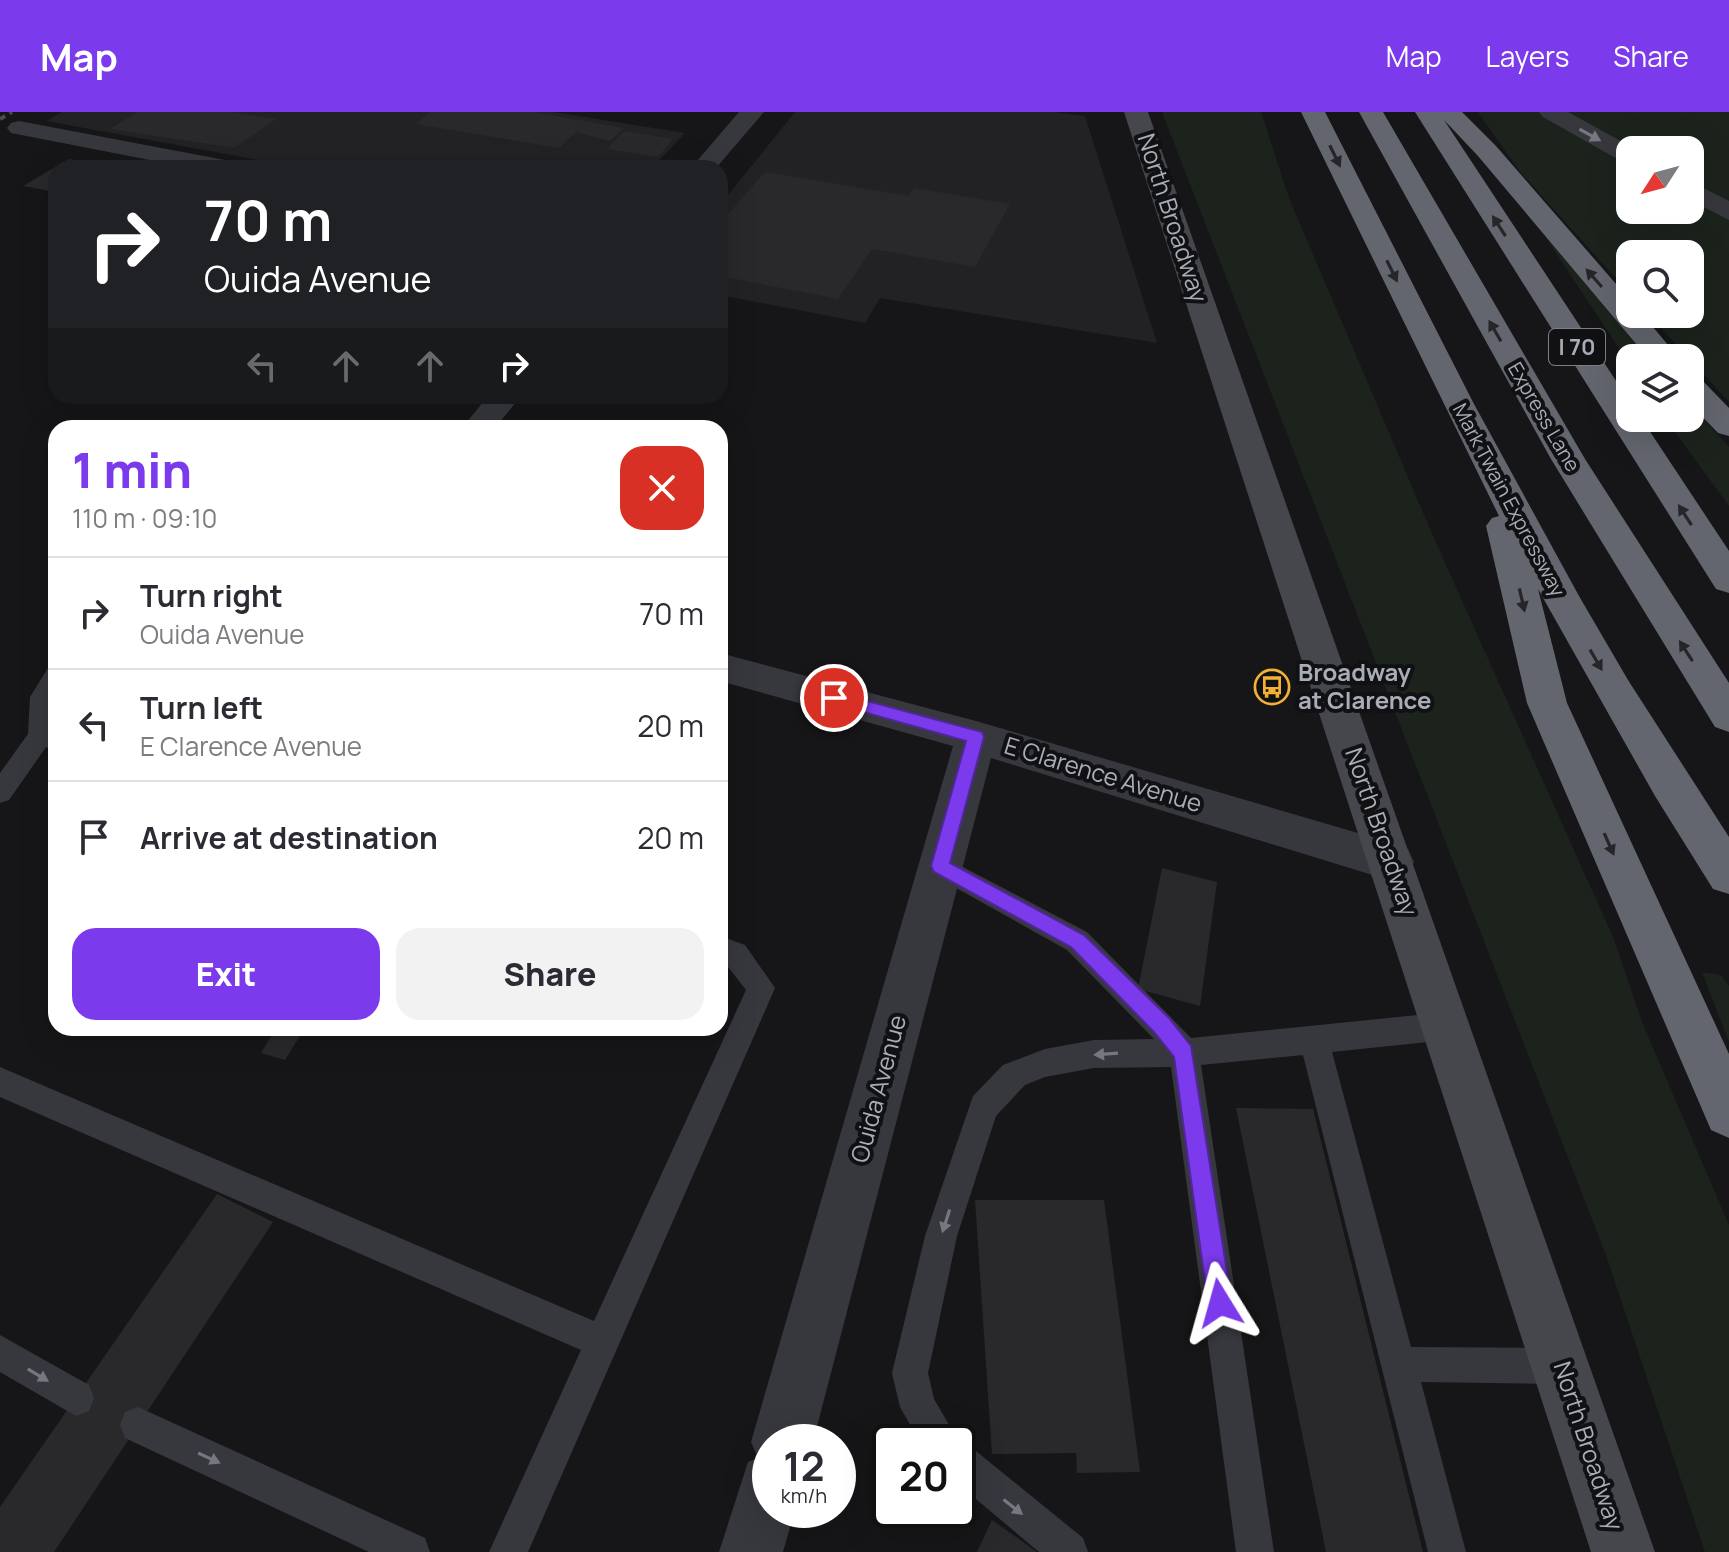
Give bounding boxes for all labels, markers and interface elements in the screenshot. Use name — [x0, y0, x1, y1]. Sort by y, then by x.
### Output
text: Map — [40, 30, 118, 82]
text: Map — [1386, 37, 1442, 75]
text: Layers — [1486, 37, 1569, 75]
text: Share — [1613, 37, 1689, 75]
one-way arrow — [1579, 127, 1601, 141]
street label: North Broadway — [1131, 129, 1216, 307]
north arrow — [1616, 136, 1704, 224]
map controls — [1616, 136, 1704, 432]
one-way arrow — [1329, 145, 1342, 168]
text: 70 m — [204, 181, 332, 258]
icon: right — [72, 192, 176, 296]
one-way arrow — [1492, 215, 1507, 237]
button: search — [1616, 240, 1704, 328]
text: Ouida Avenue — [204, 254, 432, 303]
one-way arrow — [1385, 259, 1399, 282]
one-way arrow — [1586, 269, 1603, 289]
one-way arrow — [1488, 320, 1502, 343]
road number: I 70 — [1549, 329, 1605, 365]
icon: left — [240, 344, 284, 388]
icon: ahead — [324, 344, 368, 388]
icon: ahead — [408, 344, 452, 388]
icon: right — [492, 344, 536, 388]
button: layers — [1616, 344, 1704, 432]
street label: Express Lane — [1502, 357, 1587, 476]
street label: Mark Twain Expressway — [1447, 398, 1572, 601]
text: 1 min — [72, 437, 192, 502]
button: close — [620, 446, 704, 530]
text: 110 m · 09:10 — [72, 500, 217, 536]
one-way arrow — [1679, 504, 1693, 526]
text: Turn right — [140, 575, 283, 616]
one-way arrow — [1516, 588, 1529, 613]
icon: right — [72, 591, 116, 635]
text: 70 m — [639, 593, 704, 634]
text: Ouida Avenue — [140, 616, 304, 652]
one-way arrow — [1679, 640, 1694, 661]
one-way arrow — [1589, 649, 1603, 672]
place label: Broadway at Clarence — [1298, 655, 1431, 716]
pin — [800, 664, 868, 732]
bus stop icon: Broadway at Clarence — [1253, 668, 1291, 706]
icon: arrive — [812, 676, 856, 720]
text: Turn left — [140, 687, 263, 728]
icon: left — [72, 703, 116, 747]
text: 20 m — [637, 705, 704, 746]
text: E Clarence Avenue — [140, 728, 362, 764]
street label: E Clarence Avenue — [1001, 728, 1206, 819]
street label: North Broadway — [1338, 743, 1427, 920]
icon: arrive — [72, 815, 116, 859]
text: Arrive at destination — [140, 817, 438, 858]
text: 20 m — [637, 817, 704, 858]
one-way arrow — [1602, 832, 1615, 856]
button: Exit — [72, 928, 380, 1020]
button: Share — [396, 928, 704, 1020]
street label: Ouida Avenue — [842, 1011, 913, 1166]
one-way arrow — [1093, 1047, 1118, 1060]
one-way arrow — [939, 1210, 951, 1234]
position arrow — [1178, 1261, 1262, 1345]
street label: North Broadway — [1547, 1357, 1632, 1535]
one-way arrow — [27, 1368, 49, 1382]
speed limit sign: 20 — [872, 1424, 976, 1528]
text: 12 — [783, 1438, 825, 1493]
one-way arrow — [197, 1451, 220, 1465]
text: km/h — [781, 1482, 827, 1509]
one-way arrow — [1003, 1498, 1023, 1515]

